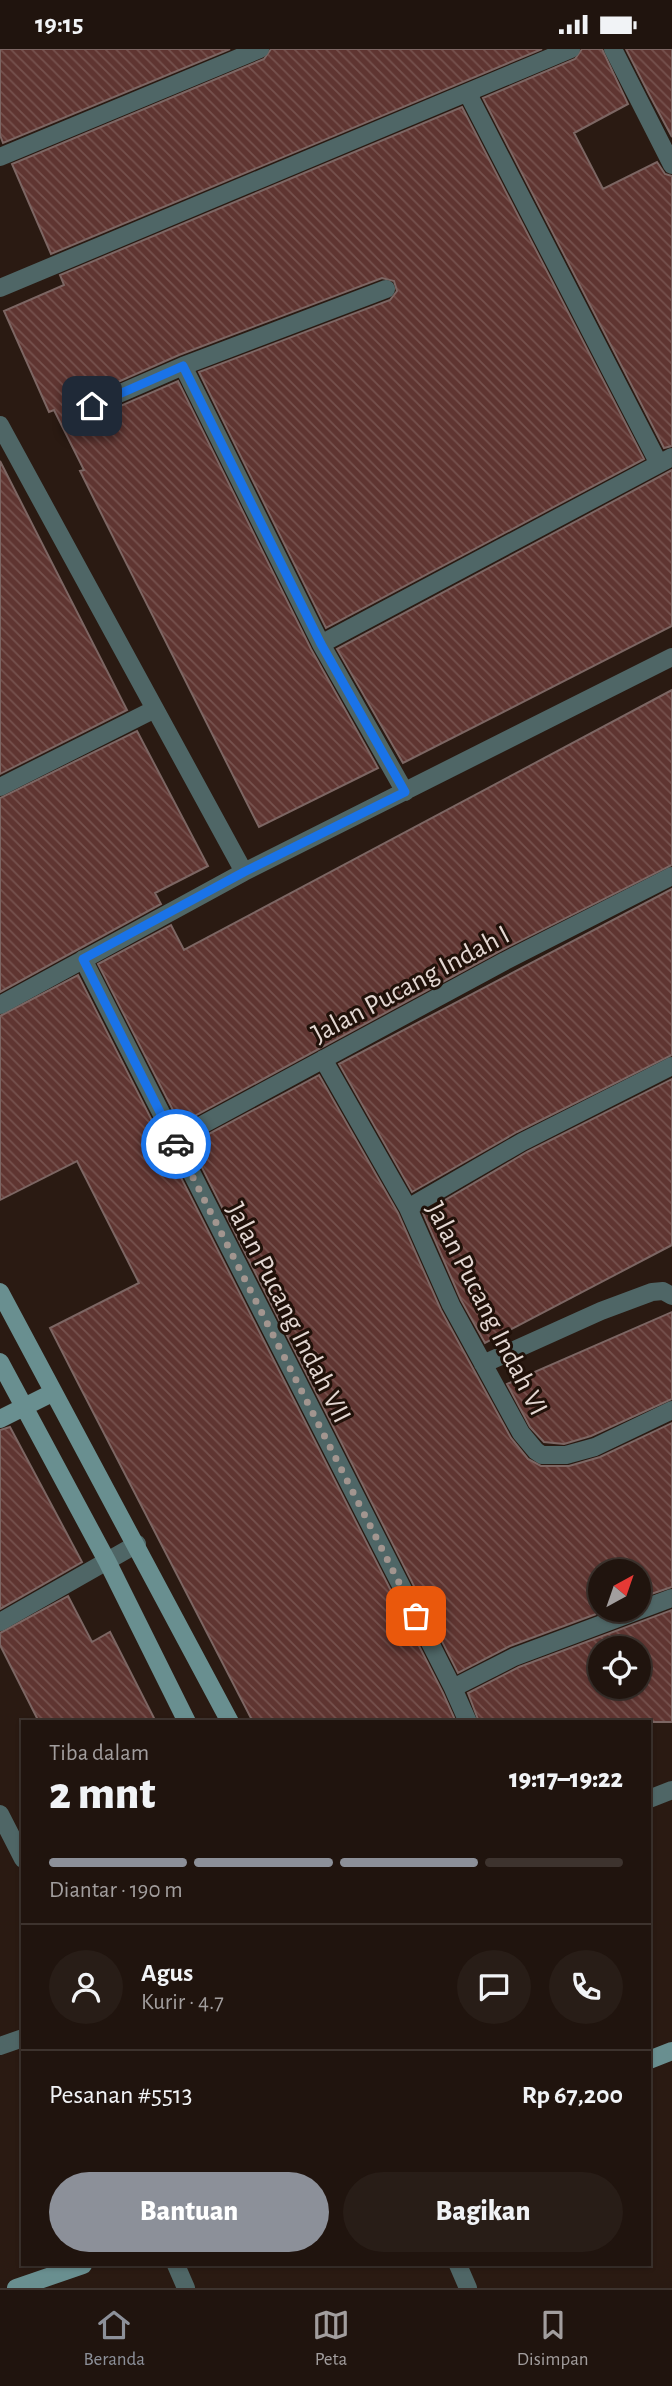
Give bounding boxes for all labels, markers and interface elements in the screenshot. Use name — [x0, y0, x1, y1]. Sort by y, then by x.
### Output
text: 19:15 — [35, 11, 83, 37]
pin — [62, 376, 122, 436]
icon: home — [73, 387, 111, 425]
street label: Jalan Pucang Indah I — [307, 921, 515, 1049]
courier — [141, 1109, 211, 1179]
icon: car — [157, 1125, 195, 1163]
street label: Jalan Pucang Indah VII — [221, 1198, 356, 1428]
street label: Jalan Pucang Indah VI — [420, 1198, 552, 1420]
north arrow — [588, 1559, 651, 1622]
map controls — [588, 1559, 651, 1699]
pin — [386, 1586, 446, 1646]
icon: bag — [397, 1597, 435, 1635]
button: locate — [588, 1636, 651, 1699]
text: Tiba dalam — [49, 1742, 149, 1765]
text: 19:17–19:22 — [509, 1766, 623, 1792]
text: 2 mnt — [49, 1771, 155, 1817]
text: Diantar · 190 m — [49, 1879, 183, 1902]
button: person — [49, 1950, 123, 2024]
button: chat — [457, 1950, 531, 2024]
button: phone — [549, 1950, 623, 2024]
text: Agus — [141, 1960, 193, 1986]
text: Kurir · 4.7 — [141, 1991, 224, 2014]
text: Pesanan #5513 — [49, 2082, 192, 2108]
text: Rp 67,200 — [522, 2082, 623, 2108]
button: Bantuan — [49, 2172, 329, 2252]
button: Bagikan — [343, 2172, 623, 2252]
tab: Beranda — [83, 2306, 145, 2371]
tab: Peta — [312, 2306, 350, 2371]
tab: Disimpan — [517, 2306, 589, 2371]

